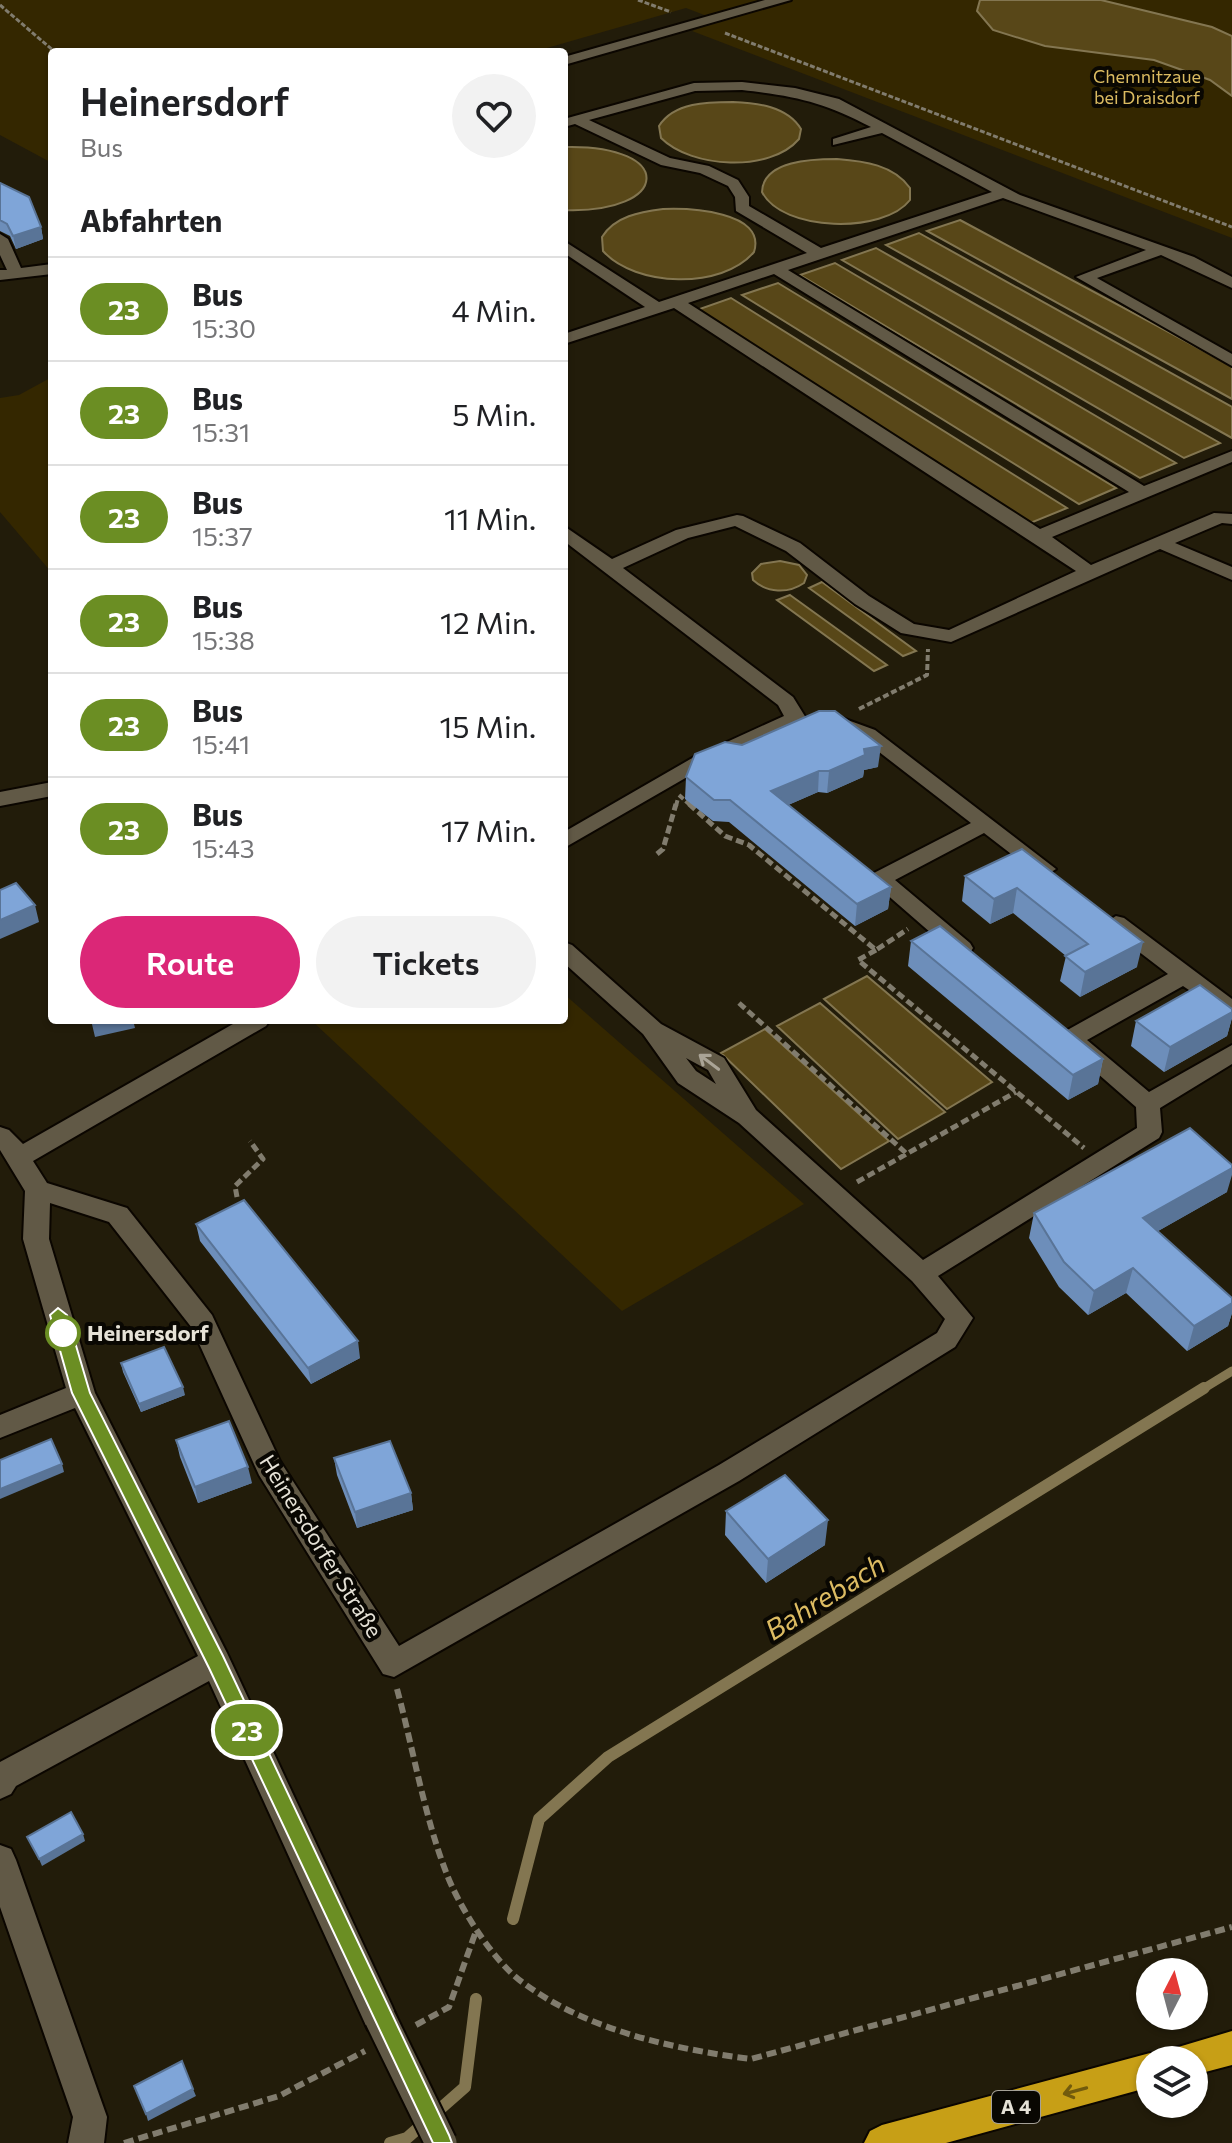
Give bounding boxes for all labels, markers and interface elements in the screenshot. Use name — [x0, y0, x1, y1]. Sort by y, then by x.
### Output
park label: Chemnitzaue bei Draisdorf — [1093, 65, 1201, 108]
button: heart — [452, 74, 536, 158]
text: Heinersdorf — [80, 77, 289, 124]
text: Bus — [80, 131, 123, 162]
text: Abfahrten — [80, 201, 222, 238]
text: Bus — [192, 275, 243, 312]
text: 4 Min. — [452, 291, 536, 328]
text: 23 — [108, 292, 140, 326]
text: 15:30 — [192, 312, 256, 343]
text: Bus — [192, 379, 243, 416]
text: 5 Min. — [452, 395, 536, 432]
text: 23 — [108, 396, 140, 430]
text: 15:31 — [192, 416, 250, 447]
text: Bus — [192, 483, 243, 520]
text: 11 Min. — [444, 499, 536, 536]
text: 23 — [108, 500, 140, 534]
text: 15:37 — [192, 520, 253, 551]
text: Bus — [192, 587, 243, 624]
text: 12 Min. — [440, 603, 536, 640]
text: 23 — [108, 604, 140, 638]
text: 15:38 — [192, 624, 255, 655]
text: Bus — [192, 691, 243, 728]
text: 15 Min. — [439, 707, 536, 744]
text: 23 — [108, 708, 140, 742]
text: 15:41 — [192, 728, 250, 759]
text: Bus — [192, 795, 243, 832]
text: 17 Min. — [441, 811, 536, 848]
text: 23 — [108, 812, 140, 846]
text: 15:43 — [192, 832, 255, 863]
button: Route — [80, 916, 300, 1008]
button: Tickets — [316, 916, 536, 1008]
one-way arrow — [699, 1054, 720, 1071]
marker: Heinersdorf — [46, 1316, 80, 1350]
place label: Heinersdorf — [87, 1319, 210, 1346]
street label: Heinersdorfer Straße — [254, 1449, 389, 1642]
water label: Bahrebach — [758, 1546, 891, 1646]
line badge: 23 — [211, 1704, 283, 1756]
text: 23 — [231, 1713, 263, 1747]
north arrow — [1136, 1958, 1208, 2030]
map controls — [1136, 1958, 1208, 2118]
button: layers — [1136, 2046, 1208, 2118]
one-way arrow — [1062, 2084, 1088, 2099]
road number: A 4 — [992, 2091, 1040, 2123]

